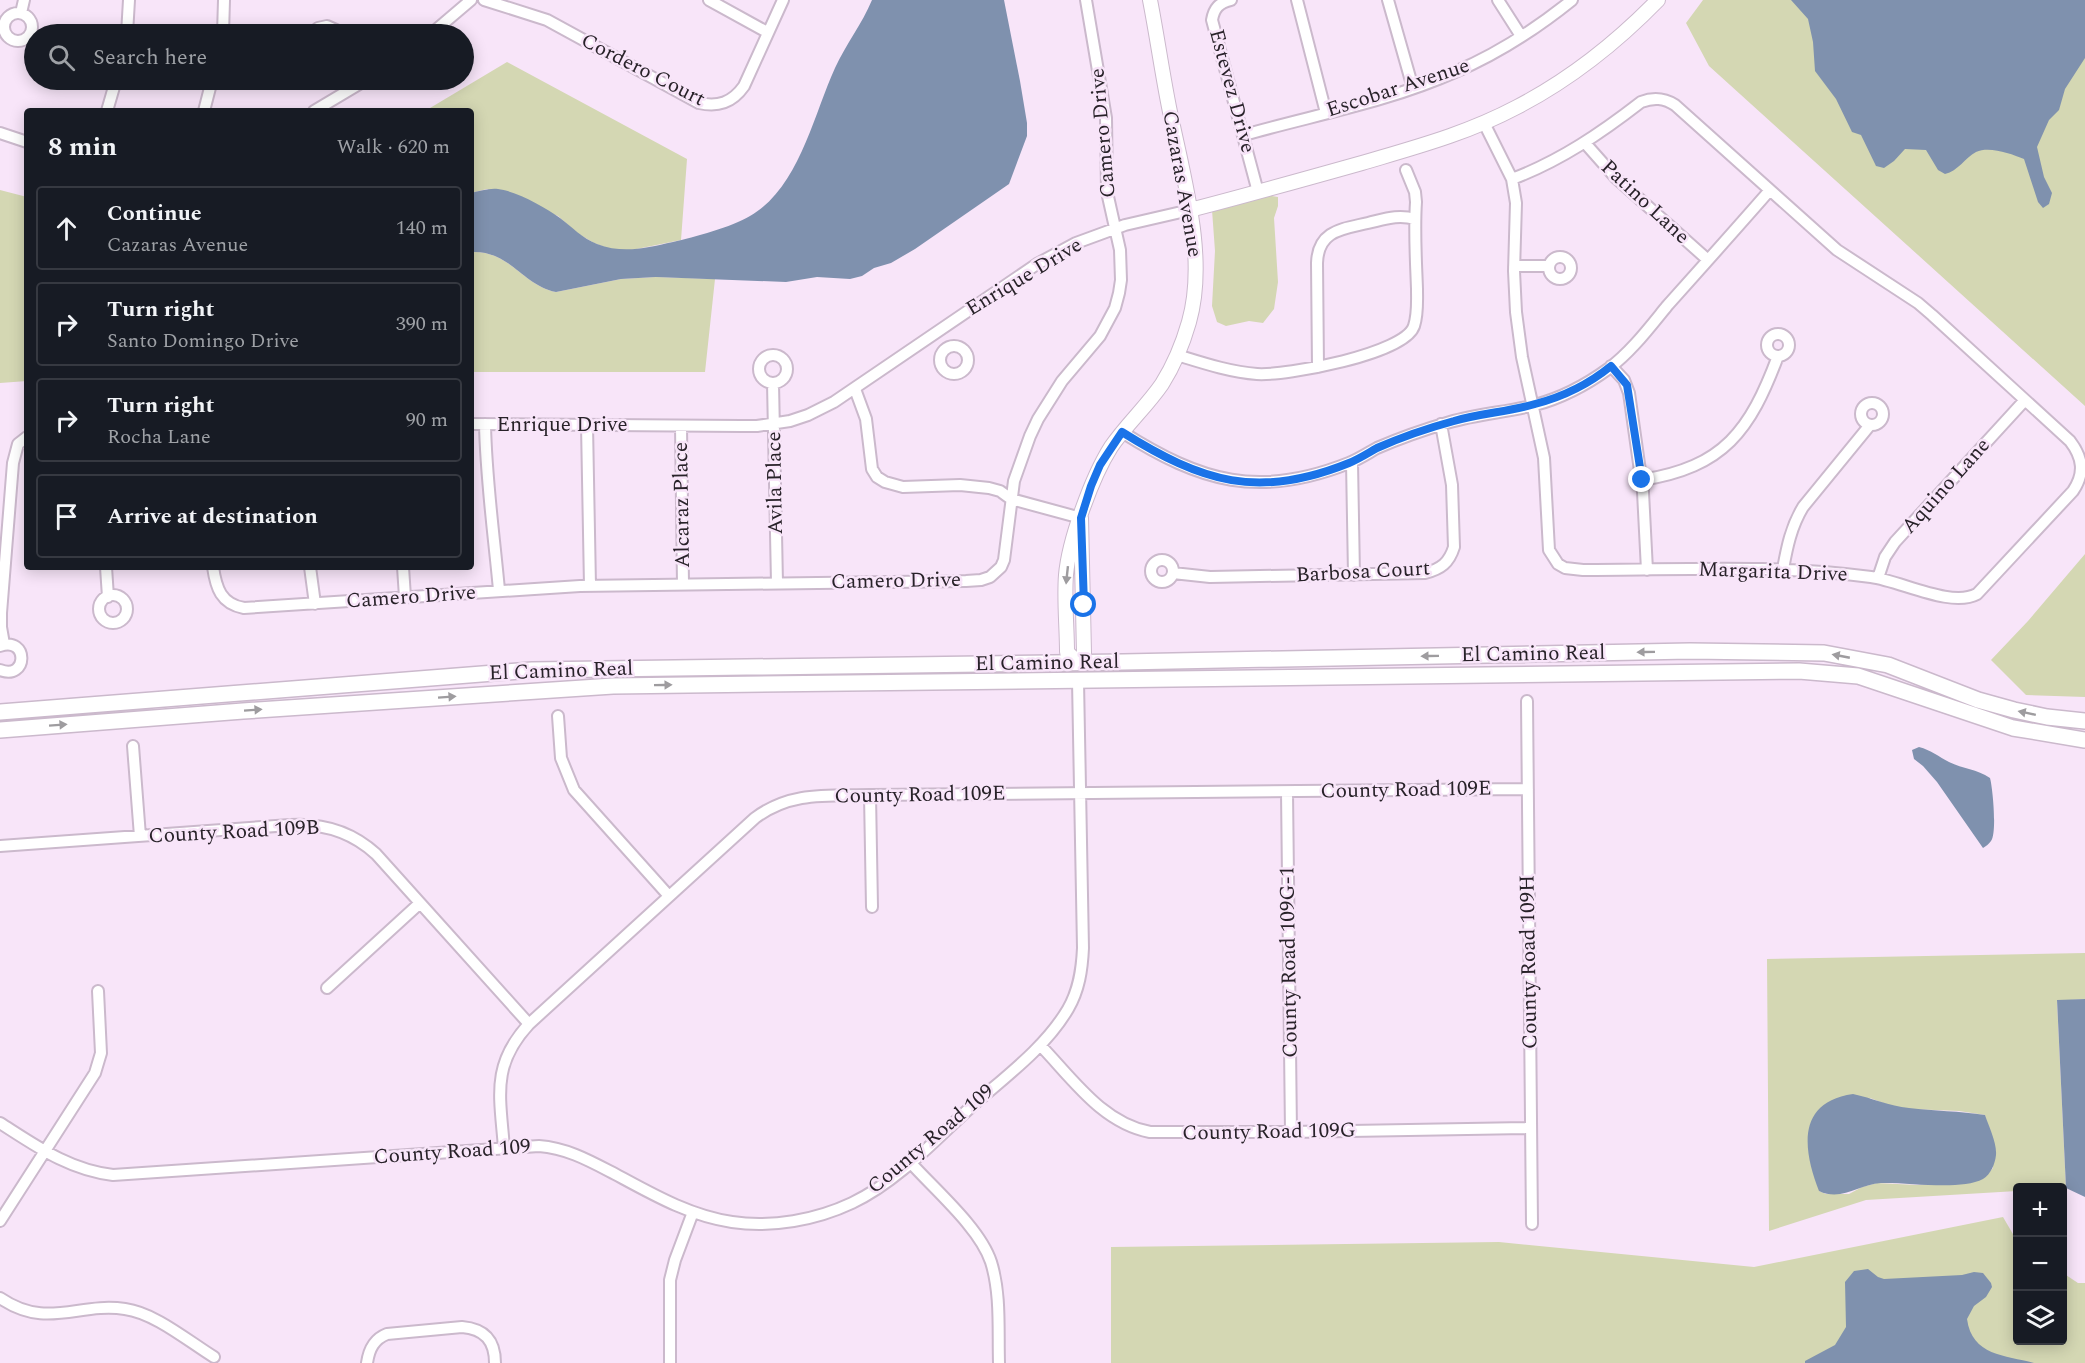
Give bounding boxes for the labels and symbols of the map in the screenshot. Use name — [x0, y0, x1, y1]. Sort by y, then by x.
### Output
street label: Cordero Court — [575, 25, 711, 115]
street label: Estevez Drive — [1200, 25, 1264, 157]
street label: Escobar Avenue — [1322, 50, 1474, 126]
street label: Camero Drive — [1081, 67, 1125, 199]
street label: Cazaras Avenue — [1153, 108, 1211, 260]
street label: Patino Lane — [1593, 152, 1697, 252]
street label: Enrique Drive — [960, 230, 1088, 324]
street label: Enrique Drive — [496, 409, 628, 441]
street label: Avila Place — [758, 431, 792, 535]
street label: Aquino Lane — [1894, 431, 1998, 541]
street label: Alcaraz Place — [665, 442, 699, 568]
route end — [1628, 466, 1654, 492]
street label: Barbosa Court — [1295, 553, 1431, 591]
street label: Margarita Drive — [1698, 553, 1848, 591]
street label: Camero Drive — [831, 564, 961, 598]
one-way arrow — [1062, 565, 1072, 584]
street label: Camero Drive — [345, 577, 477, 617]
route start — [1070, 591, 1096, 617]
street label: El Camino Real — [1460, 637, 1606, 671]
street label: El Camino Real — [974, 646, 1120, 680]
one-way arrow — [1637, 647, 1656, 657]
one-way arrow — [1421, 651, 1440, 661]
one-way arrow — [1831, 651, 1850, 660]
street label: El Camino Real — [488, 652, 634, 690]
one-way arrow — [653, 681, 672, 690]
one-way arrow — [438, 693, 457, 702]
one-way arrow — [243, 705, 262, 715]
one-way arrow — [2018, 707, 2036, 717]
one-way arrow — [49, 720, 68, 730]
street label: County Road 109E — [1320, 773, 1492, 807]
street label: County Road 109E — [834, 778, 1006, 812]
street label: County Road 109B — [148, 812, 320, 852]
street label: County Road 109G-1 — [1271, 866, 1307, 1058]
street label: County Road 109H — [1511, 875, 1547, 1049]
street label: County Road 109 — [860, 1076, 1002, 1202]
street label: County Road 109G — [1182, 1114, 1356, 1150]
street label: County Road 109 — [372, 1131, 532, 1173]

